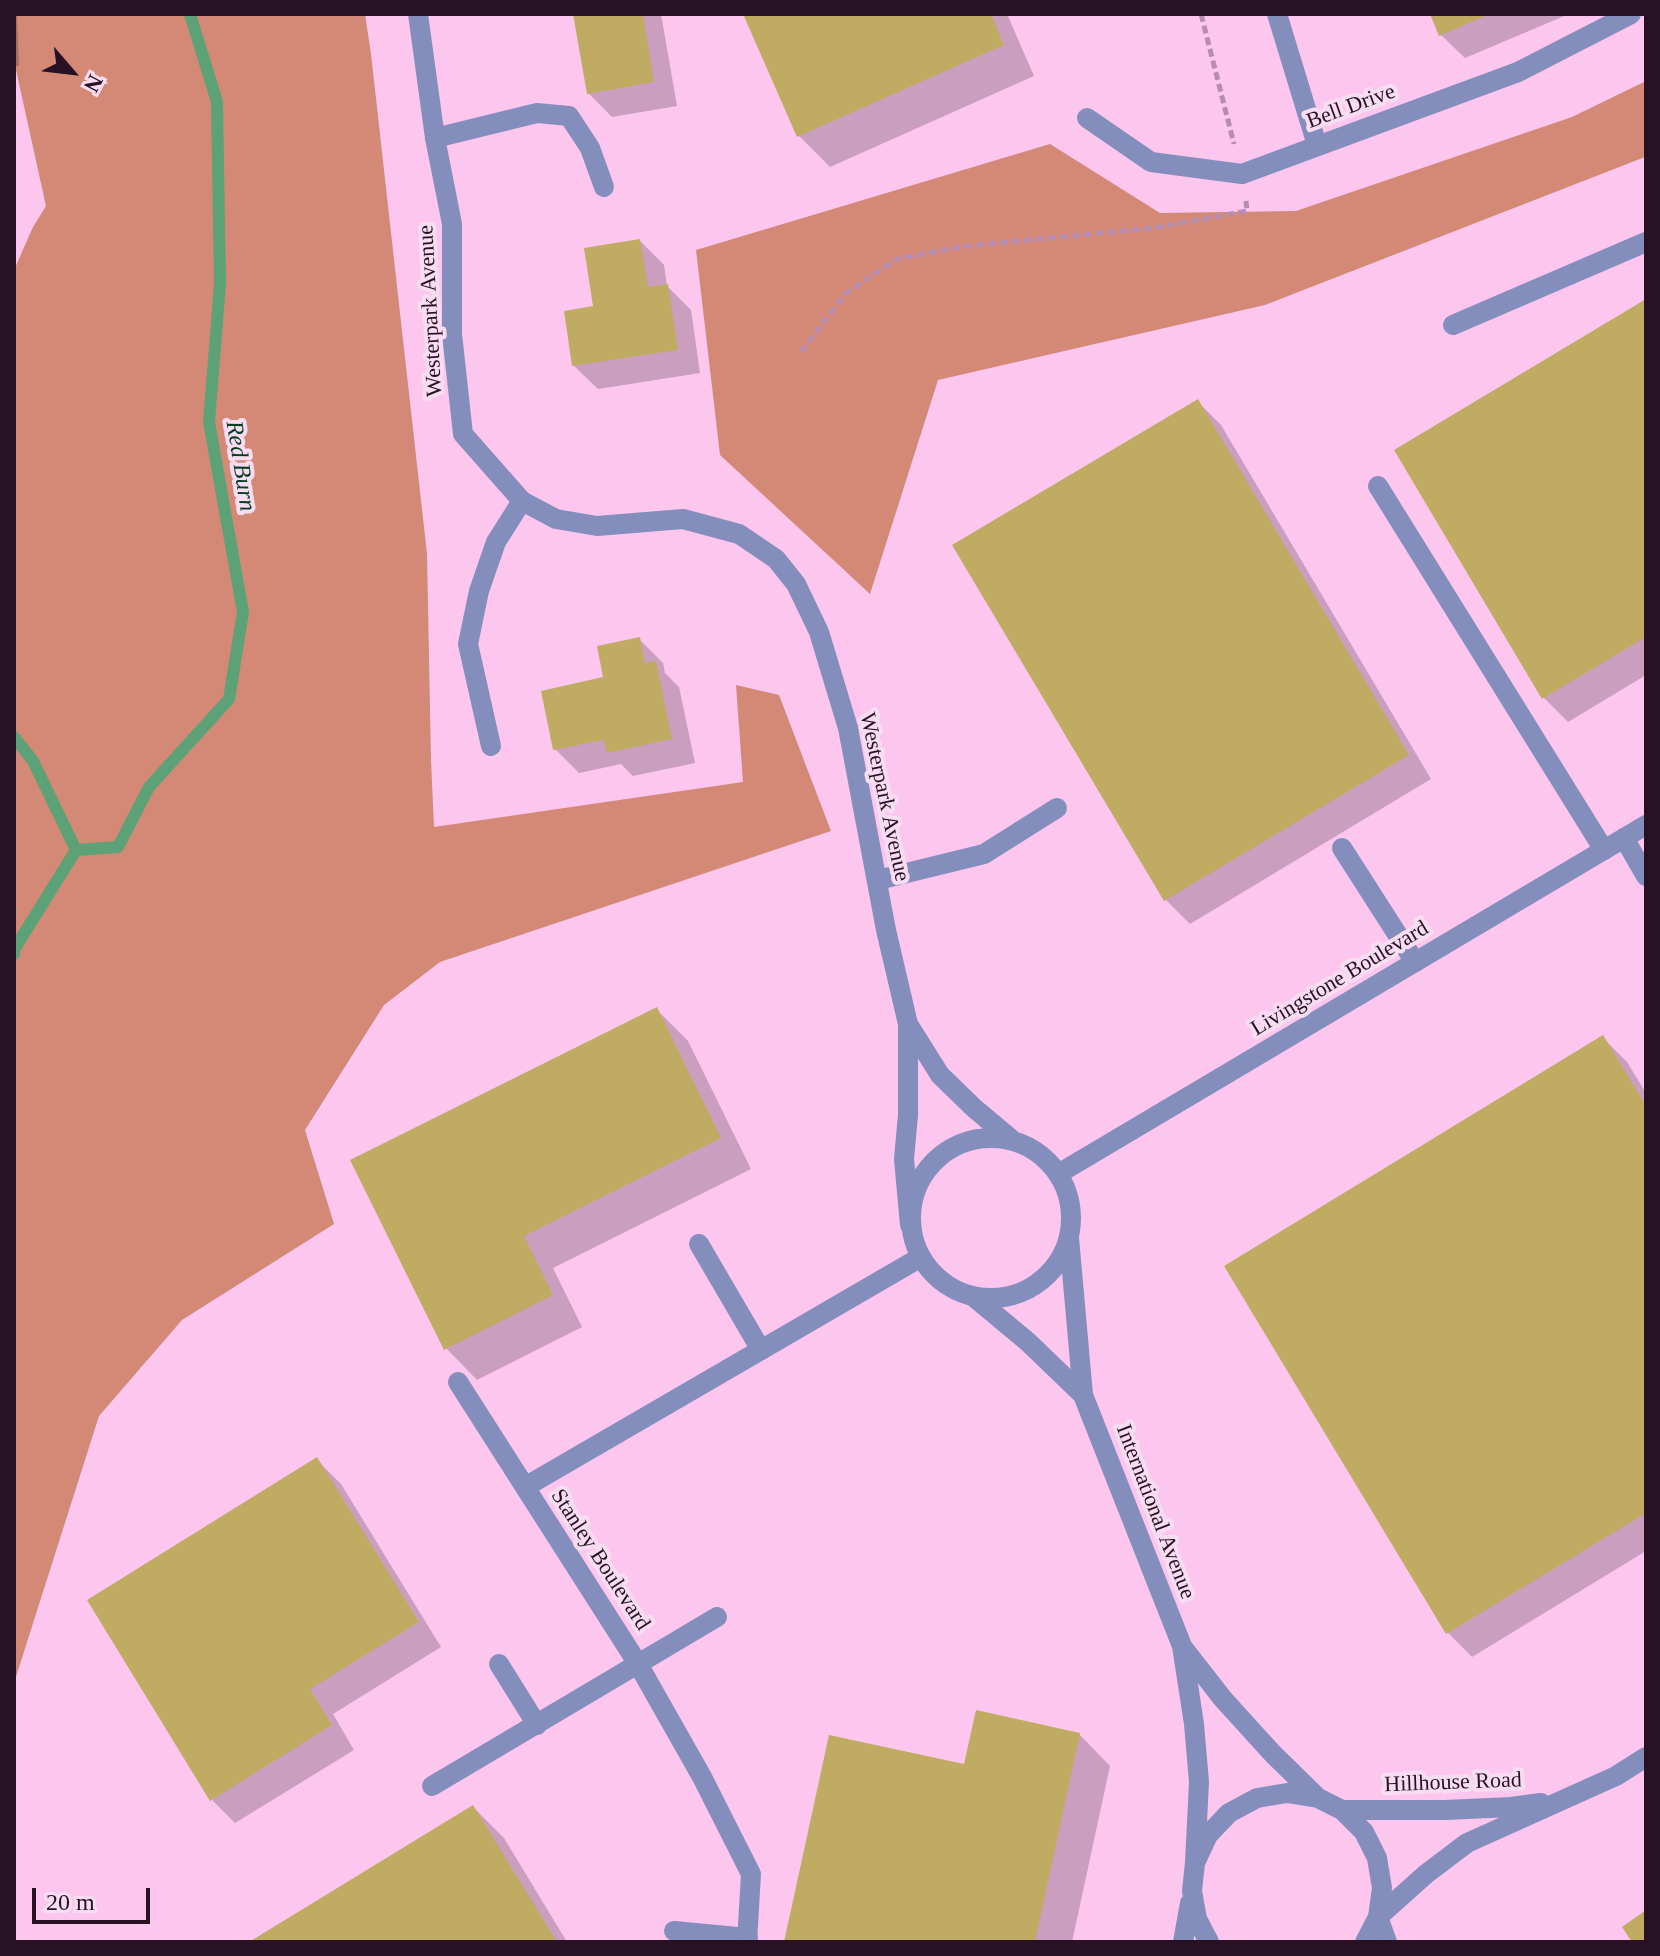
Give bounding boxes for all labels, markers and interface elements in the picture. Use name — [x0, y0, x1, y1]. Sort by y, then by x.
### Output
north arrow — [32, 32, 112, 112]
text: N — [79, 71, 108, 96]
street label: Bell Drive — [1303, 79, 1399, 135]
street label: Westerpark Avenue — [413, 224, 449, 398]
water label: Red Burn — [219, 419, 261, 513]
street label: Westerpark Avenue — [853, 710, 915, 884]
street label: Livingstone Boulevard — [1247, 916, 1433, 1042]
street label: International Avenue — [1110, 1421, 1200, 1603]
street label: Stanley Boulevard — [545, 1484, 655, 1636]
street label: Hillhouse Road — [1384, 1767, 1522, 1799]
scale bar — [36, 1872, 154, 1922]
text: 20 m — [46, 1889, 95, 1915]

